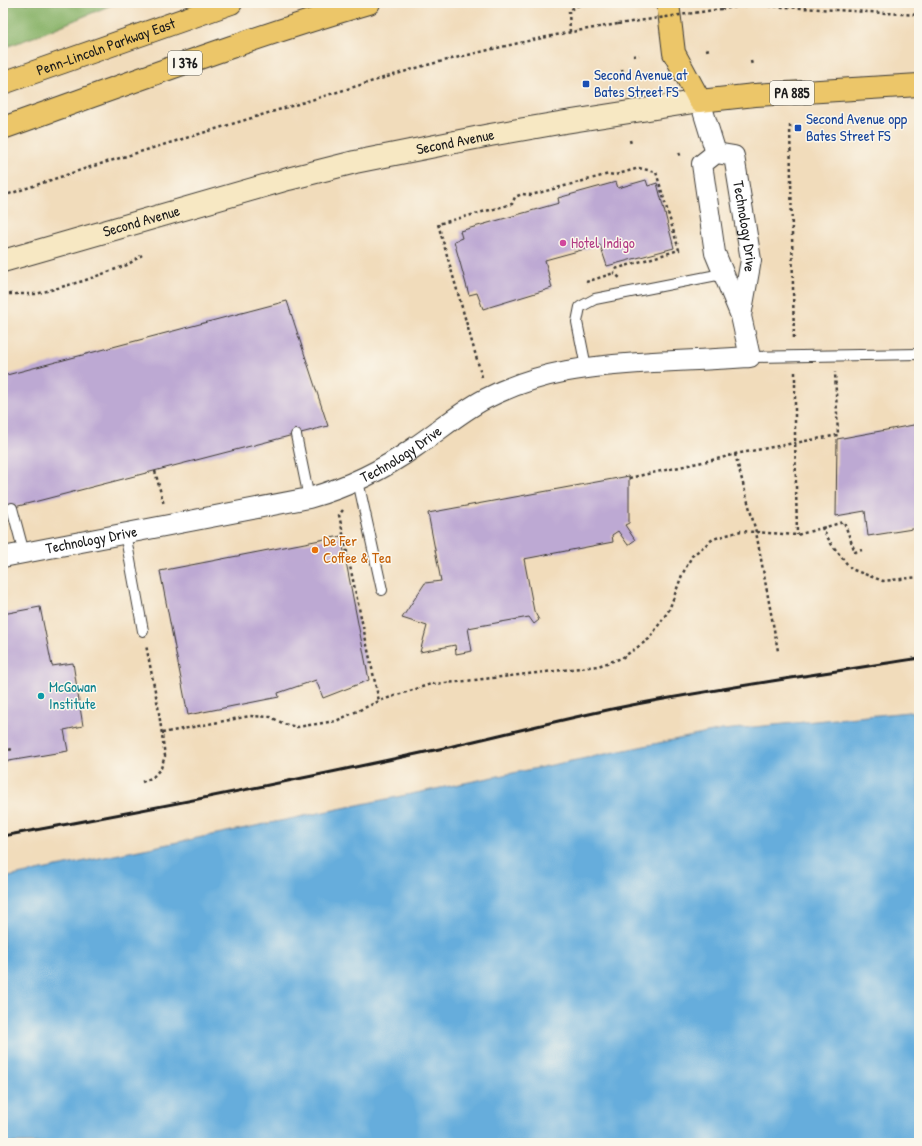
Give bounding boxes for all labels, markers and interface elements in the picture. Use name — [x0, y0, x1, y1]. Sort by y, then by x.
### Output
street label: Penn-Lincoln Parkway East — [33, 12, 179, 81]
road number: I 376 — [168, 51, 202, 75]
place label: Second Avenue at Bates Street FS — [594, 64, 688, 102]
marker: Second Avenue at Bates Street FS — [581, 79, 591, 89]
road number: PA 885 — [770, 81, 814, 105]
place label: Second Avenue opp Bates Street FS — [806, 108, 908, 146]
street label: Second Avenue — [414, 123, 496, 159]
marker: Second Avenue opp Bates Street FS — [793, 123, 803, 133]
street label: Technology Drive — [728, 179, 762, 274]
street label: Second Avenue — [100, 200, 182, 242]
place label: Hotel Indigo — [571, 232, 635, 253]
marker: Hotel Indigo — [558, 238, 568, 248]
street label: Technology Drive — [357, 420, 446, 488]
street label: Technology Drive — [44, 520, 139, 559]
place label: De Fer Coffee & Tea — [323, 530, 391, 568]
marker: De Fer Coffee & Tea — [310, 545, 320, 555]
place label: McGowan Institute — [49, 676, 97, 714]
marker: McGowan Institute — [36, 691, 46, 701]

